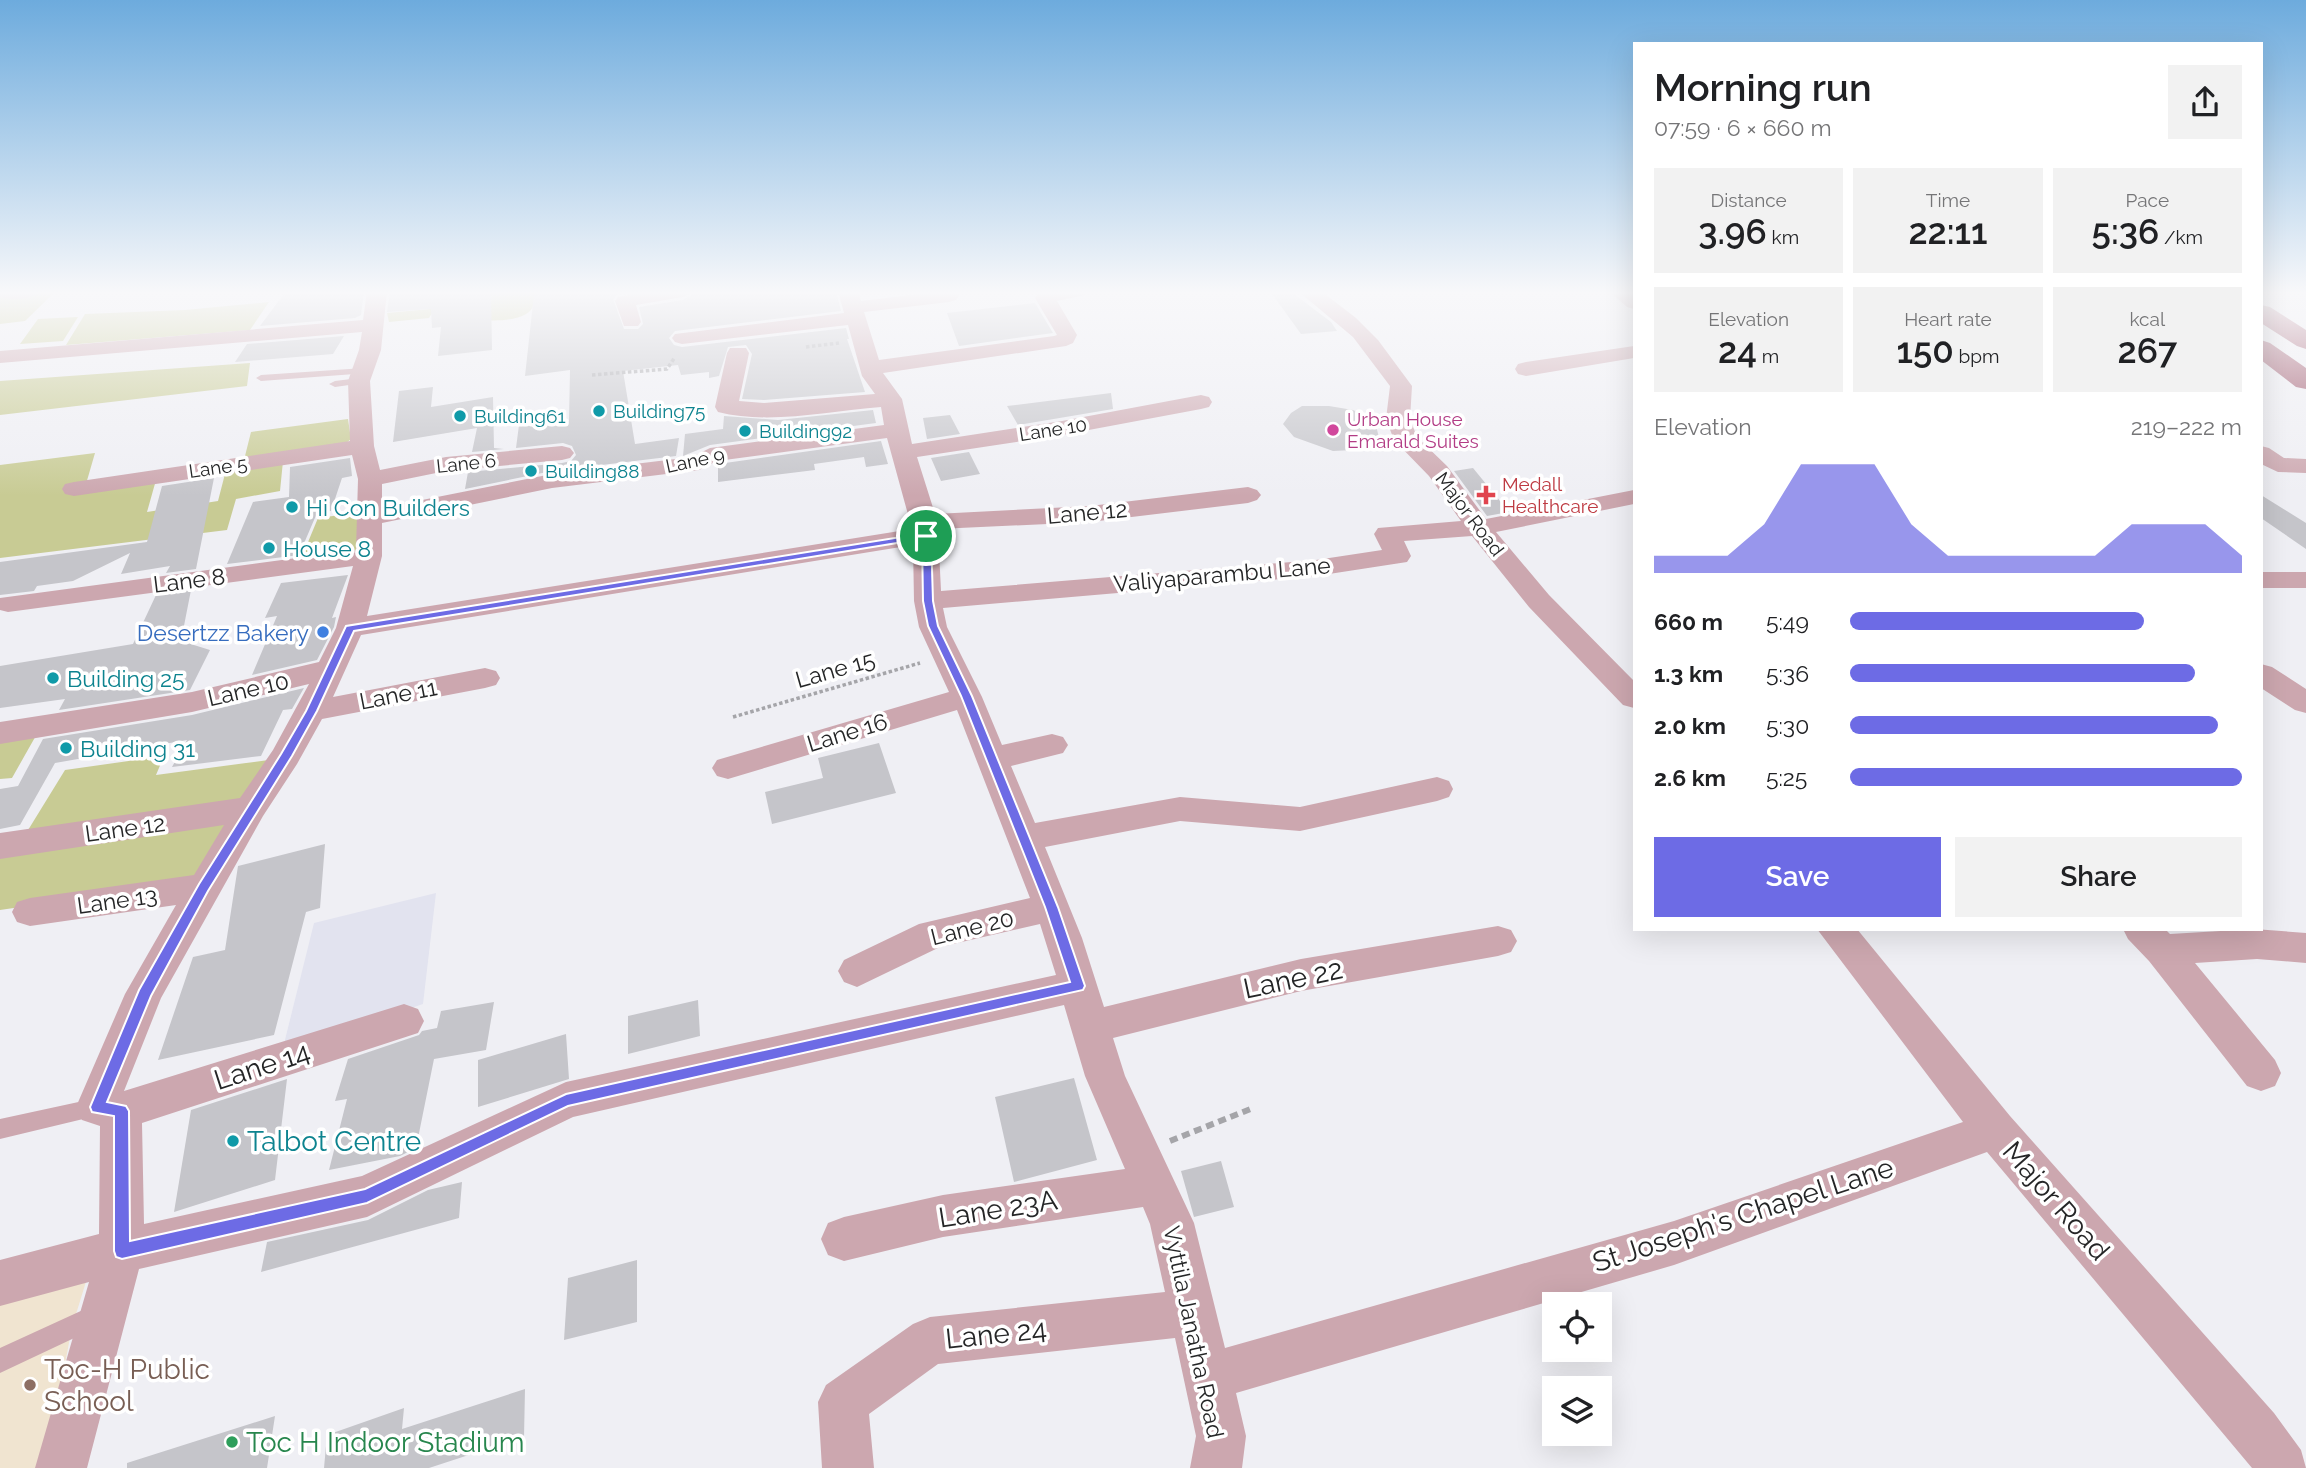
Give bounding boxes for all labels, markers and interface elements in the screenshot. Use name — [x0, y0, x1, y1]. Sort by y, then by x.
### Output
text: Morning run — [1654, 65, 1872, 110]
button: share — [2168, 65, 2242, 139]
text: 07:59 · 6 × 660 m — [1654, 114, 1832, 141]
text: Distance — [1711, 189, 1787, 211]
text: Time — [1926, 189, 1970, 211]
text: Pace — [2126, 189, 2169, 211]
text: 3.96 — [1698, 211, 1767, 252]
text: 22:11 — [1908, 211, 1988, 252]
text: 5:36 — [2092, 211, 2159, 252]
text: km — [1767, 226, 1799, 248]
text: /km — [2159, 226, 2203, 248]
text: Elevation — [1708, 308, 1789, 330]
text: Heart rate — [1904, 308, 1992, 330]
text: kcal — [2130, 308, 2165, 330]
text: 24 — [1718, 330, 1757, 371]
text: 150 — [1896, 330, 1954, 371]
text: 267 — [2118, 330, 2177, 371]
text: m — [1757, 345, 1779, 367]
text: bpm — [1954, 345, 2000, 367]
place label: Building75 — [613, 400, 705, 422]
marker: Building75 — [591, 403, 607, 419]
place label: Building61 — [474, 405, 566, 427]
marker: Building61 — [452, 408, 468, 424]
place label: Urban House Emarald Suites — [1347, 408, 1479, 452]
street label: Lane 10 — [1018, 413, 1088, 445]
text: Elevation — [1654, 413, 1752, 440]
text: 219–222 m — [2131, 413, 2242, 440]
place label: Building92 — [759, 420, 852, 442]
marker: Urban House Emarald Suites — [1325, 422, 1341, 438]
marker: Building92 — [737, 423, 753, 439]
street label: Lane 9 — [664, 443, 726, 477]
street label: Lane 6 — [435, 449, 497, 477]
street label: Lane 5 — [187, 452, 249, 482]
place label: Building88 — [545, 460, 640, 482]
marker: Building88 — [523, 463, 539, 479]
street label: Major Road — [1431, 468, 1509, 560]
place label: Medall Healthcare — [1502, 473, 1598, 517]
marker: Medall Healthcare — [1476, 485, 1496, 505]
place label: Hi Con Builders — [306, 494, 470, 521]
street label: Lane 12 — [1046, 495, 1128, 529]
marker: Hi Con Builders — [284, 499, 300, 515]
pin — [896, 506, 956, 566]
icon: arrive — [907, 517, 945, 555]
place label: House 8 — [283, 535, 371, 562]
marker: House 8 — [261, 540, 277, 556]
street label: Valiyaparambu Lane — [1112, 551, 1332, 597]
street label: Lane 8 — [151, 562, 227, 598]
text: 660 m — [1654, 608, 1723, 635]
text: 5:49 — [1766, 608, 1809, 635]
place label: Desertzz Bakery — [137, 619, 309, 646]
marker: Desertzz Bakery — [315, 624, 331, 640]
street label: Lane 15 — [792, 645, 878, 693]
text: 1.3 km — [1654, 660, 1723, 687]
text: 5:36 — [1766, 660, 1809, 687]
place label: Building 25 — [67, 665, 185, 692]
street label: Lane 10 — [205, 667, 291, 711]
marker: Building 25 — [45, 670, 61, 686]
street label: Lane 11 — [357, 673, 439, 715]
street label: Lane 16 — [804, 707, 890, 757]
text: 2.0 km — [1654, 712, 1726, 739]
text: 5:30 — [1766, 712, 1809, 739]
place label: Building 31 — [80, 735, 195, 762]
marker: Building 31 — [58, 740, 74, 756]
text: 2.6 km — [1654, 764, 1726, 791]
text: 5:25 — [1766, 764, 1807, 791]
street label: Lane 12 — [83, 809, 167, 847]
button: Save — [1654, 837, 1941, 917]
button: Share — [1955, 837, 2242, 917]
street label: Lane 13 — [75, 881, 159, 919]
street label: Lane 20 — [928, 904, 1016, 950]
street label: Lane 22 — [1240, 952, 1346, 1006]
street label: Lane 14 — [210, 1035, 314, 1097]
place label: Talbot Centre — [247, 1125, 421, 1158]
marker: Talbot Centre — [225, 1133, 241, 1149]
street label: Major Road — [1996, 1135, 2116, 1267]
street label: St Joseph's Chapel Lane — [1588, 1151, 1898, 1279]
street label: Lane 23A — [936, 1183, 1060, 1235]
street label: Vyttila Janatha Road — [1158, 1223, 1230, 1441]
map controls — [1542, 1292, 1612, 1446]
button: locate — [1542, 1292, 1612, 1362]
street label: Lane 24 — [944, 1312, 1048, 1356]
place label: Toc-H Public School — [44, 1353, 210, 1418]
button: layers — [1542, 1376, 1612, 1446]
marker: Toc-H Public School — [22, 1377, 38, 1393]
place label: Toc H Indoor Stadium — [246, 1426, 525, 1459]
marker: Toc H Indoor Stadium — [224, 1434, 240, 1450]

